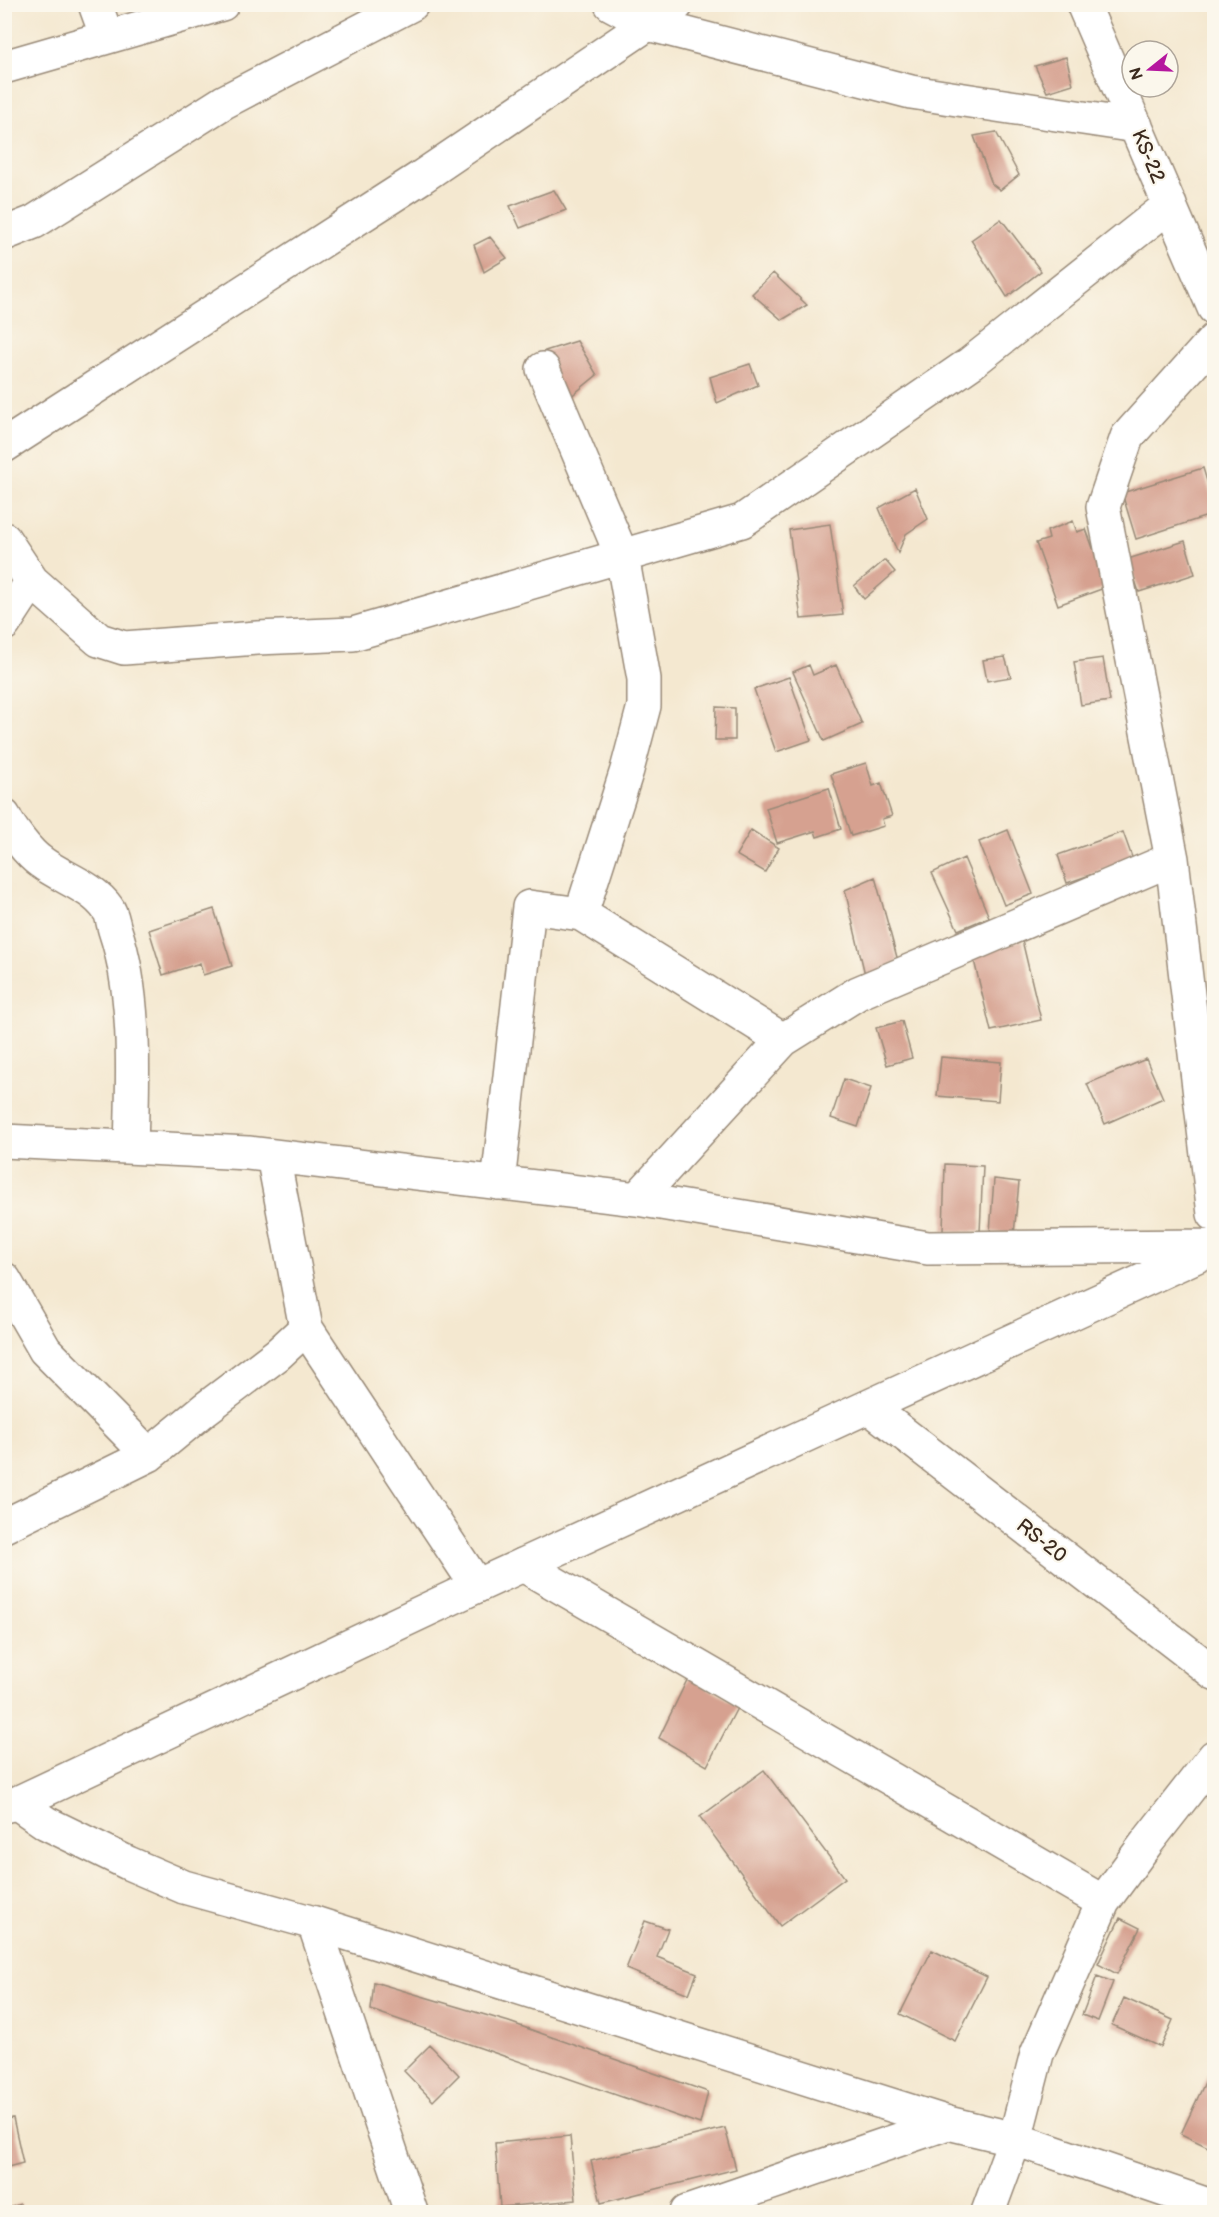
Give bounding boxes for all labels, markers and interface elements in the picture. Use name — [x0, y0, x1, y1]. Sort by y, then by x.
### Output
north arrow — [1120, 39, 1180, 99]
text: N — [1126, 65, 1148, 82]
street label: KS-22 — [1126, 126, 1170, 187]
street label: RS-20 — [1011, 1514, 1071, 1568]

